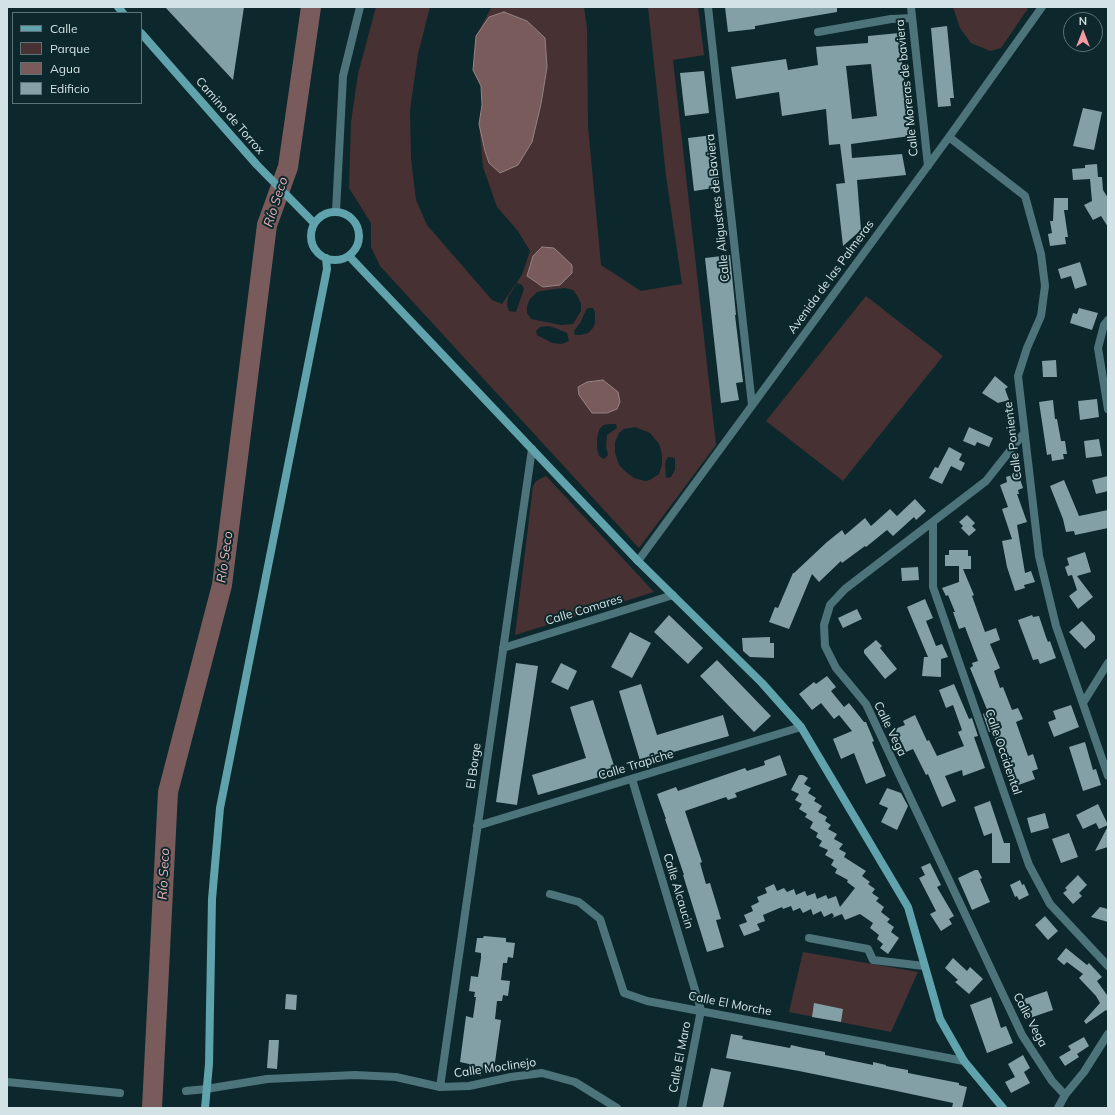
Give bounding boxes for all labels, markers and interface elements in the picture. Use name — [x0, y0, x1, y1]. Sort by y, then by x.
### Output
legend — [12, 12, 142, 104]
north arrow — [1063, 12, 1103, 52]
text: N — [1079, 14, 1087, 28]
street label: Calle Moreras de baviera — [893, 19, 921, 157]
text: Calle — [50, 21, 77, 36]
text: Parque — [50, 41, 90, 56]
text: Agua — [50, 61, 80, 76]
street label: Camino de Torrox — [193, 75, 267, 157]
text: Edificio — [50, 81, 90, 96]
street label: Calle Aligustres de Baviera — [703, 133, 733, 283]
water label: Río Seco — [261, 175, 291, 229]
street label: Avenida de las Palmeras — [785, 217, 877, 337]
street label: Calle Poniente — [1001, 401, 1025, 481]
water label: Río Seco — [214, 530, 236, 584]
street label: Calle Comares — [544, 591, 624, 629]
street label: Calle Vega — [871, 699, 909, 759]
street label: Calle Occidental — [982, 707, 1024, 797]
street label: El Borge — [464, 742, 484, 790]
street label: Calle Trapiche — [597, 747, 675, 783]
water label: Río Seco — [155, 848, 173, 900]
street label: Calle Alcaucin — [660, 852, 696, 930]
street label: Calle El Morche — [687, 989, 773, 1019]
street label: Calle Vega — [1010, 990, 1050, 1050]
street label: Calle El Maro — [666, 1020, 694, 1094]
street label: Calle Moclinejo — [453, 1055, 537, 1081]

